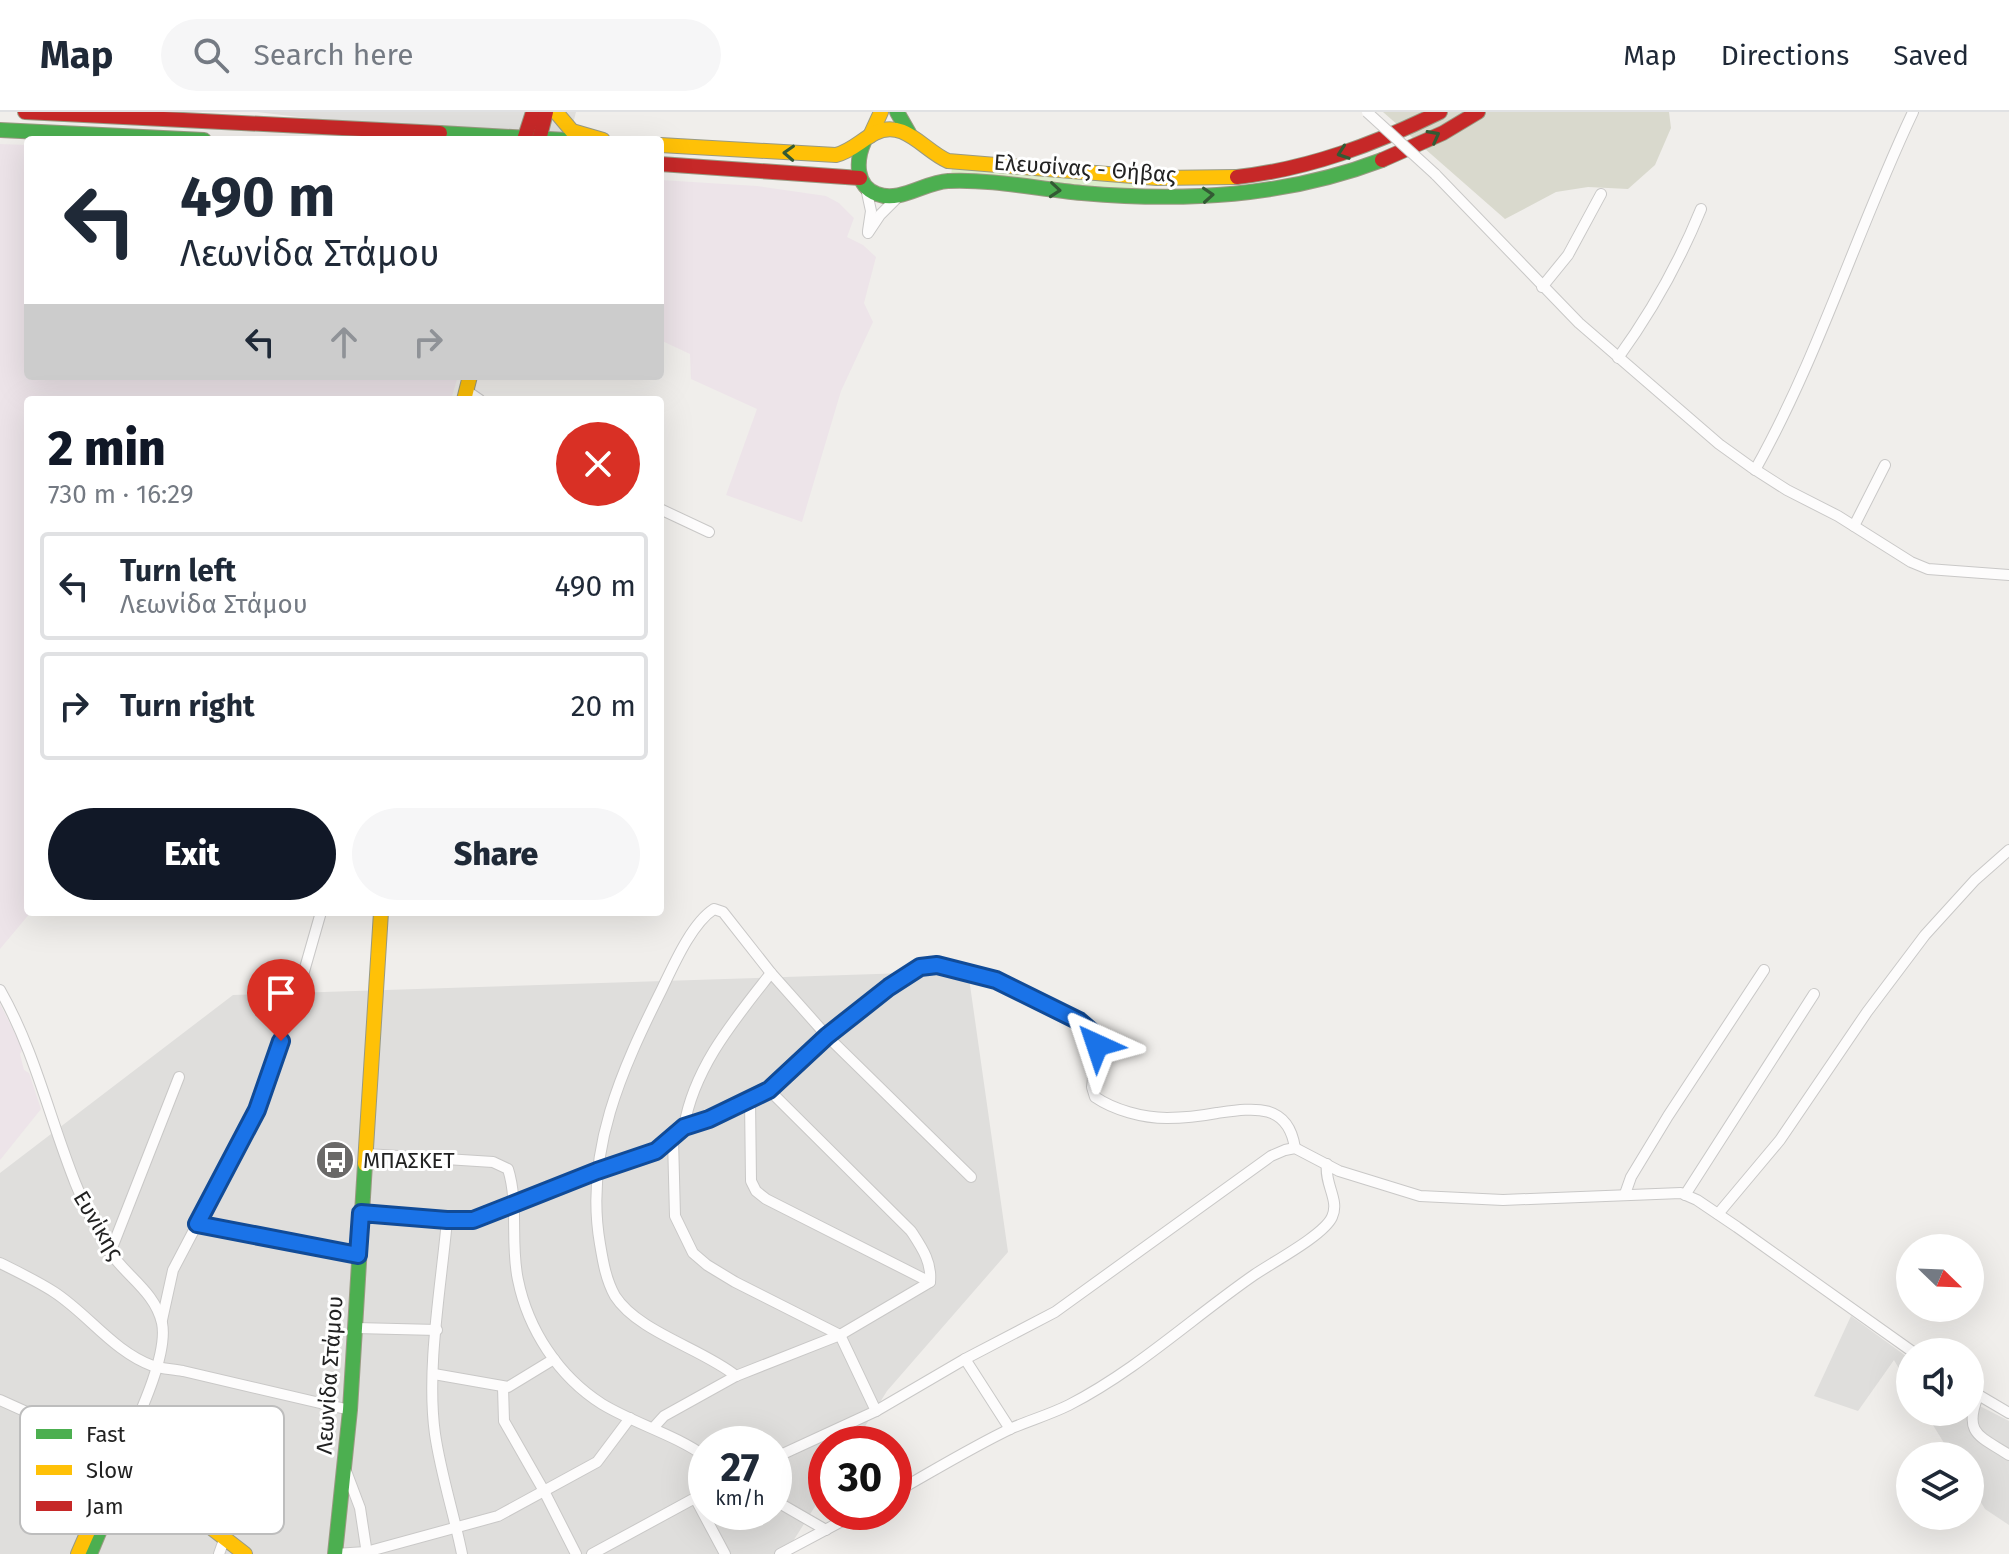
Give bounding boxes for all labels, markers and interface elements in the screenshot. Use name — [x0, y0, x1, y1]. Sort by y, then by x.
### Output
search box — [161, 19, 721, 91]
text: Map — [40, 32, 113, 78]
icon: search — [189, 33, 233, 77]
text: Search here — [253, 37, 414, 73]
text: Map — [1623, 39, 1677, 72]
text: Directions — [1721, 39, 1849, 72]
text: Saved — [1893, 39, 1969, 72]
one-way arrow — [1426, 130, 1441, 146]
one-way arrow — [1337, 144, 1351, 160]
one-way arrow — [782, 145, 795, 162]
street label: Ελευσίνας - Θήβας — [993, 149, 1177, 188]
text: 490 m — [180, 164, 335, 231]
icon: left — [48, 168, 152, 272]
one-way arrow — [1049, 181, 1062, 198]
one-way arrow — [1202, 187, 1215, 204]
text: Λεωνίδα Στάμου — [180, 232, 440, 276]
icon: left — [238, 320, 282, 364]
icon: ahead — [322, 320, 366, 364]
icon: right — [406, 320, 450, 364]
text: 2 min — [48, 420, 166, 478]
button: close — [556, 422, 640, 506]
text: 730 m · 16:29 — [48, 479, 194, 510]
text: Turn left — [120, 553, 236, 589]
icon: left — [52, 564, 96, 608]
text: 490 m — [554, 568, 636, 604]
text: Λεωνίδα Στάμου — [120, 589, 308, 620]
icon: right — [52, 684, 96, 728]
text: Turn right — [120, 688, 255, 724]
text: 20 m — [571, 688, 636, 724]
button: Exit — [48, 808, 336, 900]
button: Share — [352, 808, 640, 900]
pin — [247, 959, 315, 1041]
icon: arrive — [259, 971, 303, 1015]
position arrow — [1055, 1003, 1139, 1087]
bus stop icon: ΜΠΑΣΚΕΤ — [314, 1139, 356, 1181]
place label: ΜΠΑΣΚΕΤ — [363, 1147, 455, 1174]
street label: Ευνίκης — [68, 1186, 130, 1265]
north arrow — [1896, 1234, 1984, 1322]
map controls — [1896, 1234, 1984, 1530]
street label: Λεωνίδα Στάμου — [310, 1295, 348, 1455]
button: sound — [1896, 1338, 1984, 1426]
legend — [20, 1406, 284, 1534]
text: Fast — [86, 1421, 126, 1448]
speed limit sign: 30 — [808, 1426, 912, 1530]
button: layers — [1896, 1442, 1984, 1530]
text: 27 — [721, 1444, 760, 1492]
text: Slow — [86, 1457, 133, 1484]
text: km/h — [715, 1486, 765, 1510]
text: Jam — [86, 1493, 124, 1520]

